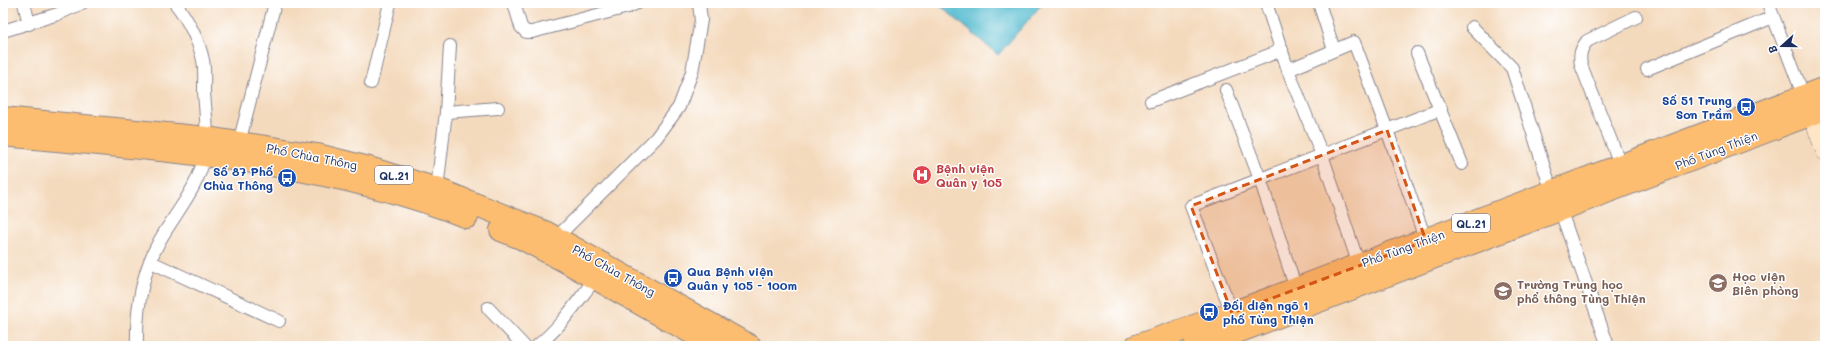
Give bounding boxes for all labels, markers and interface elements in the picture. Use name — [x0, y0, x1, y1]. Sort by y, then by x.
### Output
north arrow — [1762, 26, 1802, 66]
text: B — [1764, 44, 1781, 56]
place label: Số 51 Trung Sơn Trầm — [1662, 92, 1732, 122]
bus stop icon: Số 51 Trung Sơn Trầm — [1735, 96, 1757, 118]
street label: Phố Tùng Thiện — [1673, 127, 1759, 173]
street label: Phố Chùa Thông — [265, 139, 359, 173]
place label: Bệnh viện Quân y 105 — [936, 160, 1002, 190]
place label: Số 87 Phố Chùa Thông — [203, 163, 273, 193]
hospital icon: Bệnh viện Quân y 105 — [911, 164, 933, 186]
road number: QL.21 — [375, 166, 413, 184]
bus stop icon: Số 87 Phố Chùa Thông — [276, 167, 298, 189]
road number: QL.21 — [1452, 214, 1490, 232]
street label: Phố Tùng Thiện — [1359, 226, 1447, 270]
street label: Phố Chùa Thông — [570, 241, 658, 299]
place label: Qua Bệnh viện Quân y 105 - 100m — [687, 263, 797, 293]
bus stop icon: Qua Bệnh viện Quân y 105 - 100m — [662, 267, 684, 289]
place label: Học viện Biên phòng — [1732, 268, 1798, 298]
school or university icon: Học viện Biên phòng — [1707, 272, 1729, 294]
place label: Trường Trung học phổ thông Tùng Thiện — [1517, 276, 1646, 306]
school or university icon: Trường Trung học phổ thông Tùng Thiện — [1492, 280, 1514, 302]
place label: Đối diện ngõ 1 phố Tùng Thiện — [1223, 297, 1314, 327]
bus stop icon: Đối diện ngõ 1 phố Tùng Thiện — [1198, 301, 1220, 323]

